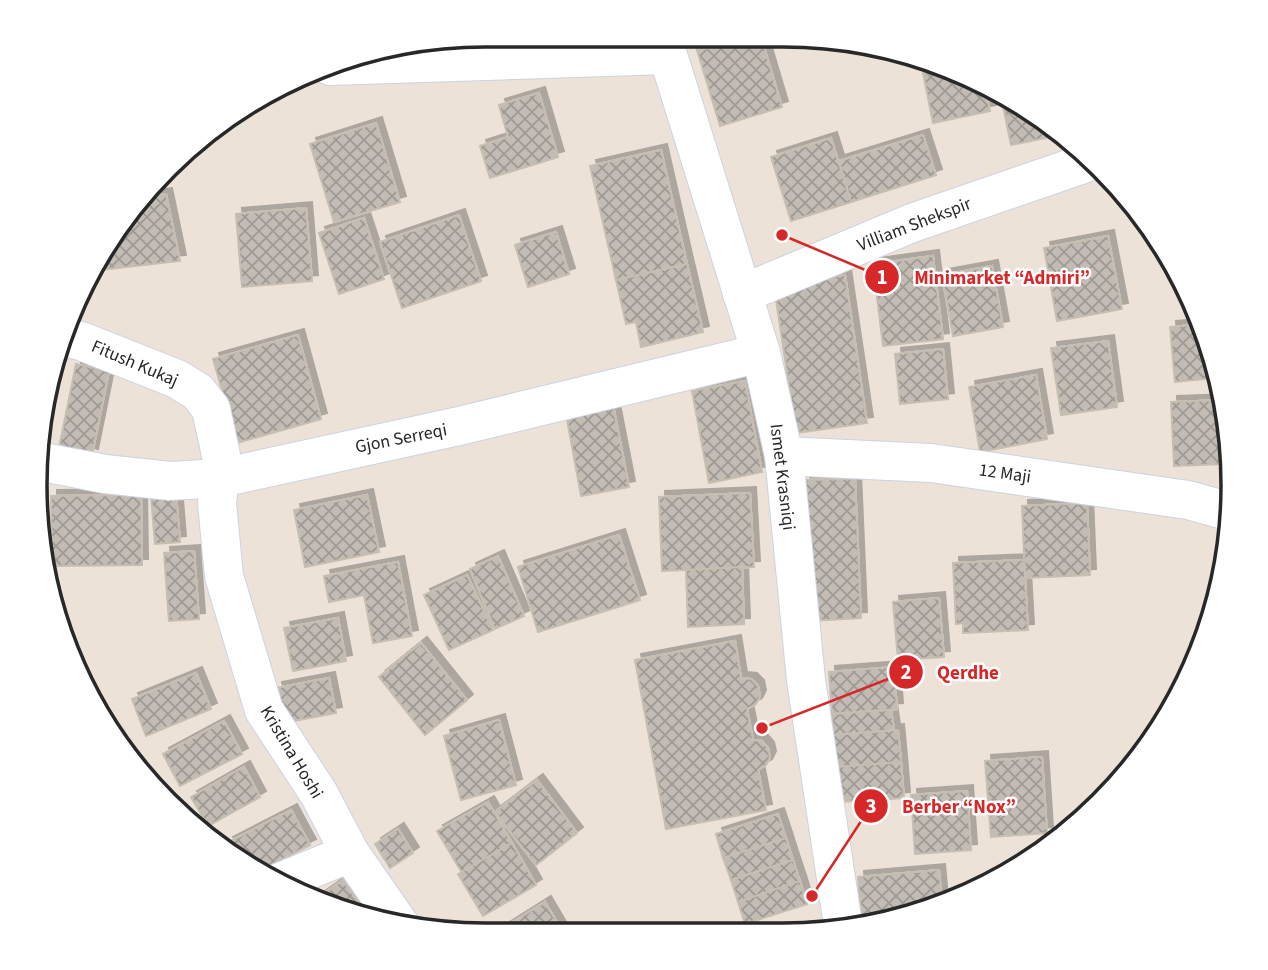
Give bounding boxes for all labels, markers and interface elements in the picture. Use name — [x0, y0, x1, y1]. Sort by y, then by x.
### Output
street label: Villiam Shekspir — [854, 191, 976, 258]
callout: Minimarket “Admiri” — [865, 257, 1104, 297]
text: 1 — [876, 262, 888, 292]
text: Minimarket “Admiri” — [914, 265, 1090, 292]
street label: Fitush Kukaj — [87, 334, 182, 393]
street label: Gjon Serreqi — [353, 417, 449, 460]
street label: Ismet Krasniqi — [764, 422, 801, 532]
street label: 12 Maji — [977, 457, 1033, 490]
callout: Qerdhe — [888, 652, 1013, 692]
text: 2 — [900, 657, 912, 687]
text: Qerdhe — [937, 660, 999, 687]
street label: Kristina Hoshi — [254, 701, 329, 803]
callout: Berber “Nox” — [853, 786, 1030, 826]
text: 3 — [865, 791, 877, 821]
text: Berber “Nox” — [902, 794, 1016, 821]

